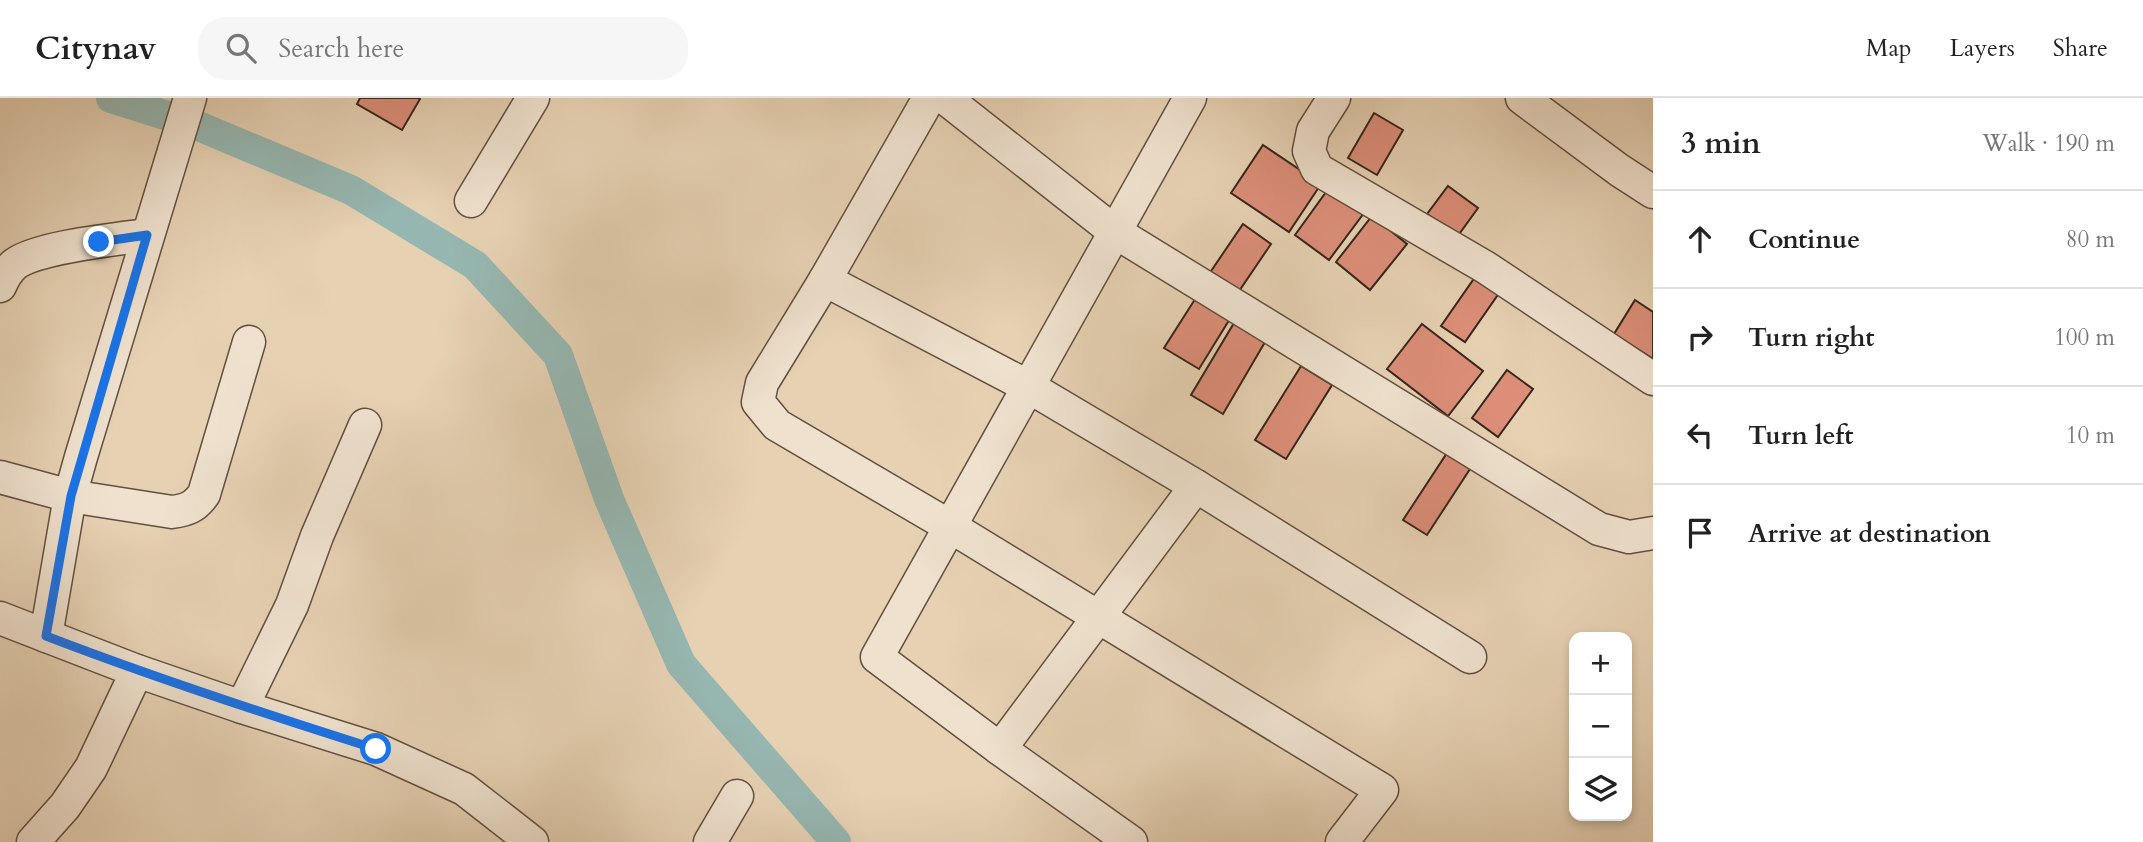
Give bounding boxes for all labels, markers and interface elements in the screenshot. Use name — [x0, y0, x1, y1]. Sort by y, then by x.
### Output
search box — [198, 17, 688, 80]
text: Citynav — [35, 26, 156, 71]
icon: search — [222, 29, 260, 67]
text: Search here — [278, 31, 404, 66]
text: Map — [1866, 32, 1912, 65]
text: Layers — [1950, 32, 2015, 65]
text: Share — [2053, 32, 2108, 65]
text: 3 min — [1681, 123, 1761, 164]
text: Walk · 190 m — [1982, 128, 2115, 159]
icon: ahead — [1681, 220, 1719, 258]
text: Continue — [1748, 222, 1860, 257]
text: 80 m — [2066, 224, 2115, 255]
route end — [83, 226, 114, 257]
icon: right — [1681, 318, 1719, 356]
text: Turn right — [1748, 320, 1875, 355]
text: 100 m — [2054, 322, 2115, 353]
icon: left — [1681, 416, 1719, 454]
text: Turn left — [1748, 418, 1853, 453]
text: 10 m — [2066, 420, 2115, 451]
icon: arrive — [1681, 514, 1719, 552]
text: Arrive at destination — [1748, 516, 1991, 551]
map controls — [1569, 632, 1632, 821]
button: + — [1569, 632, 1632, 695]
button: − — [1569, 695, 1632, 758]
route start — [360, 733, 391, 764]
button: layers — [1569, 758, 1632, 821]

